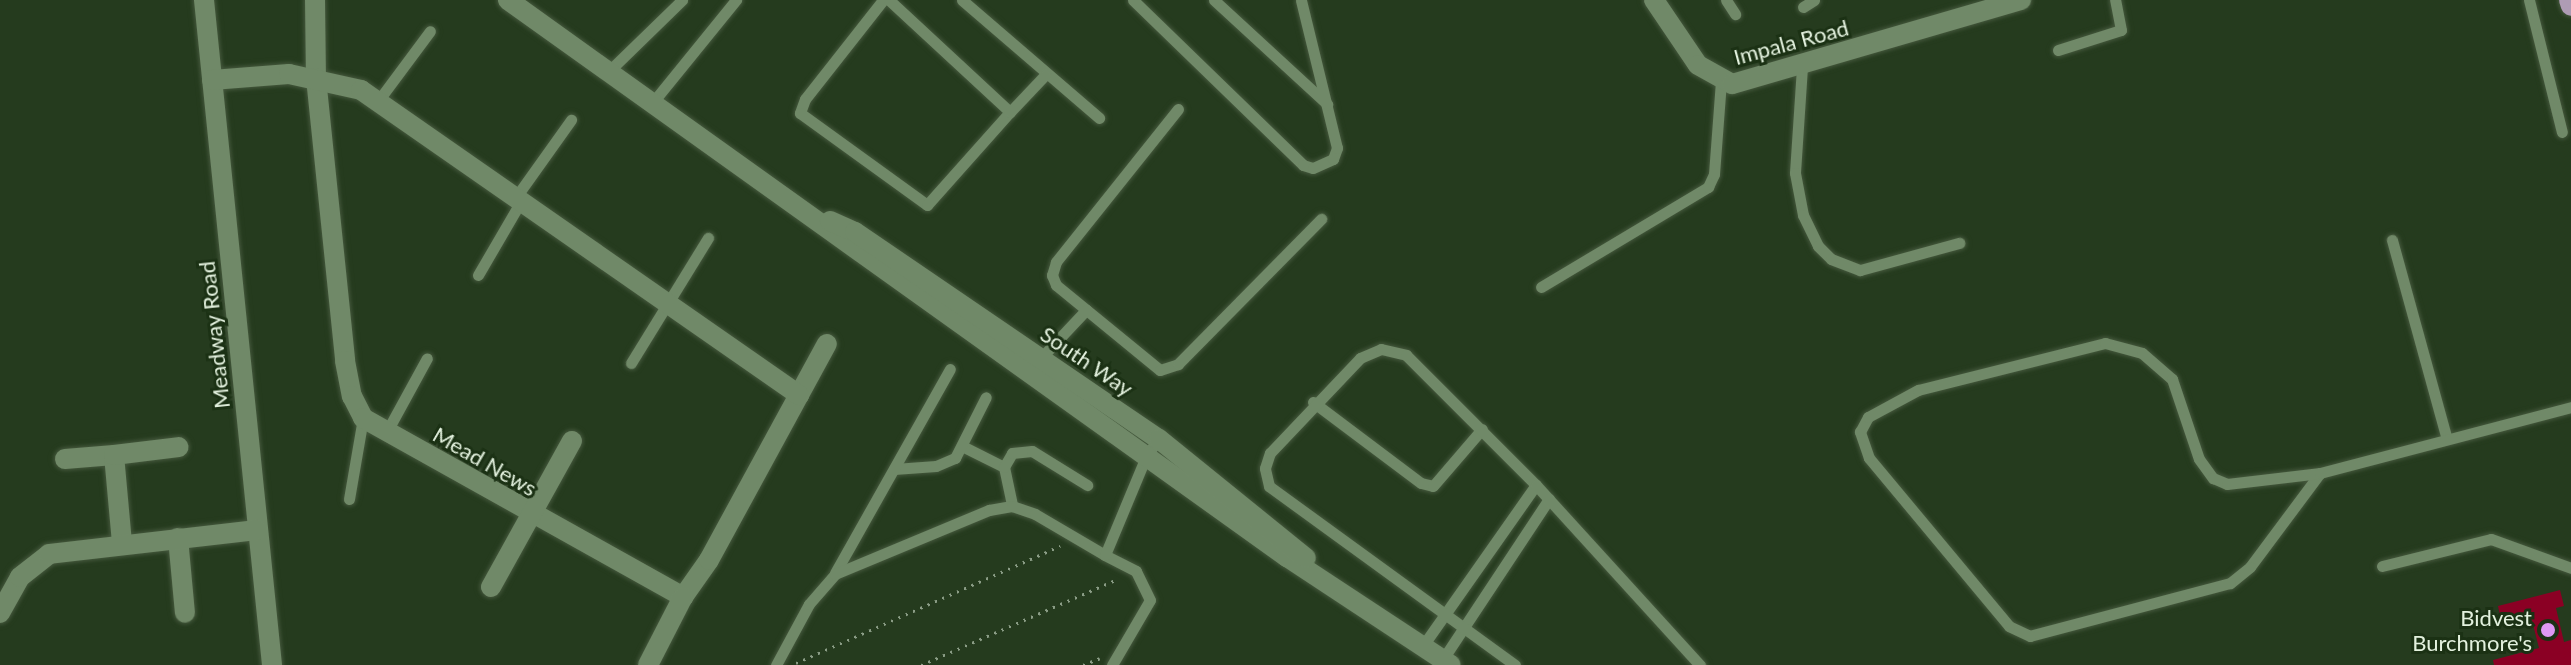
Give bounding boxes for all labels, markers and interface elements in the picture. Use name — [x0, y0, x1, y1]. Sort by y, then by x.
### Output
street label: Impala Road — [1731, 14, 1851, 70]
street label: Meadway Road — [193, 260, 235, 410]
street label: South Way — [1036, 320, 1138, 402]
street label: Mead News — [428, 421, 542, 501]
place label: Bidvest Burchmore's — [2412, 604, 2532, 656]
marker: Bidvest Burchmore's — [2539, 621, 2557, 639]

